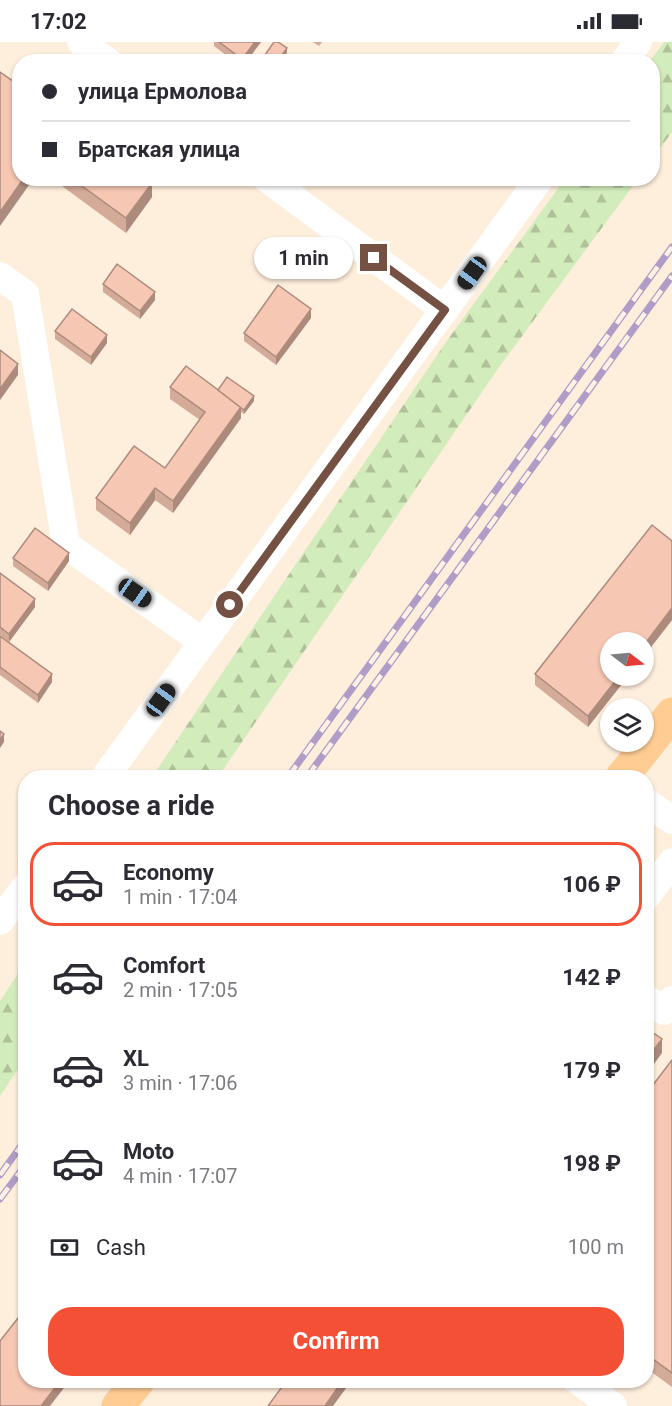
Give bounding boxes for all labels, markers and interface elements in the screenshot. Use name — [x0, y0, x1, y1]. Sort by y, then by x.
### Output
text: 17:02 — [30, 9, 87, 34]
text: улица Ермолова — [78, 79, 247, 104]
text: Братская улица — [78, 137, 240, 162]
callout: 1 min — [254, 237, 353, 279]
route end — [360, 244, 387, 271]
text: 1 min — [278, 246, 329, 270]
car — [454, 253, 490, 293]
car — [115, 575, 155, 611]
route start — [216, 591, 243, 618]
north arrow — [600, 632, 654, 686]
map controls — [600, 632, 654, 752]
car — [143, 680, 179, 720]
button: layers — [600, 698, 654, 752]
text: Choose a ride — [48, 790, 214, 822]
icon: car — [51, 857, 105, 911]
text: Economy — [123, 860, 214, 885]
text: 106 ₽ — [562, 872, 621, 897]
text: 1 min · 17:04 — [123, 885, 238, 909]
icon: car — [51, 950, 105, 1004]
text: Comfort — [123, 953, 205, 978]
text: 142 ₽ — [562, 965, 621, 990]
text: 2 min · 17:05 — [123, 978, 238, 1002]
icon: car — [51, 1043, 105, 1097]
text: XL — [123, 1046, 149, 1071]
text: 179 ₽ — [562, 1058, 621, 1083]
text: 3 min · 17:06 — [123, 1071, 238, 1095]
icon: car — [51, 1136, 105, 1190]
text: Moto — [123, 1139, 174, 1164]
text: 198 ₽ — [562, 1151, 621, 1176]
text: 4 min · 17:07 — [123, 1164, 238, 1188]
icon: cash — [48, 1231, 81, 1264]
text: Cash — [96, 1235, 146, 1260]
text: 100 m — [568, 1235, 624, 1259]
button: Confirm — [48, 1307, 624, 1376]

